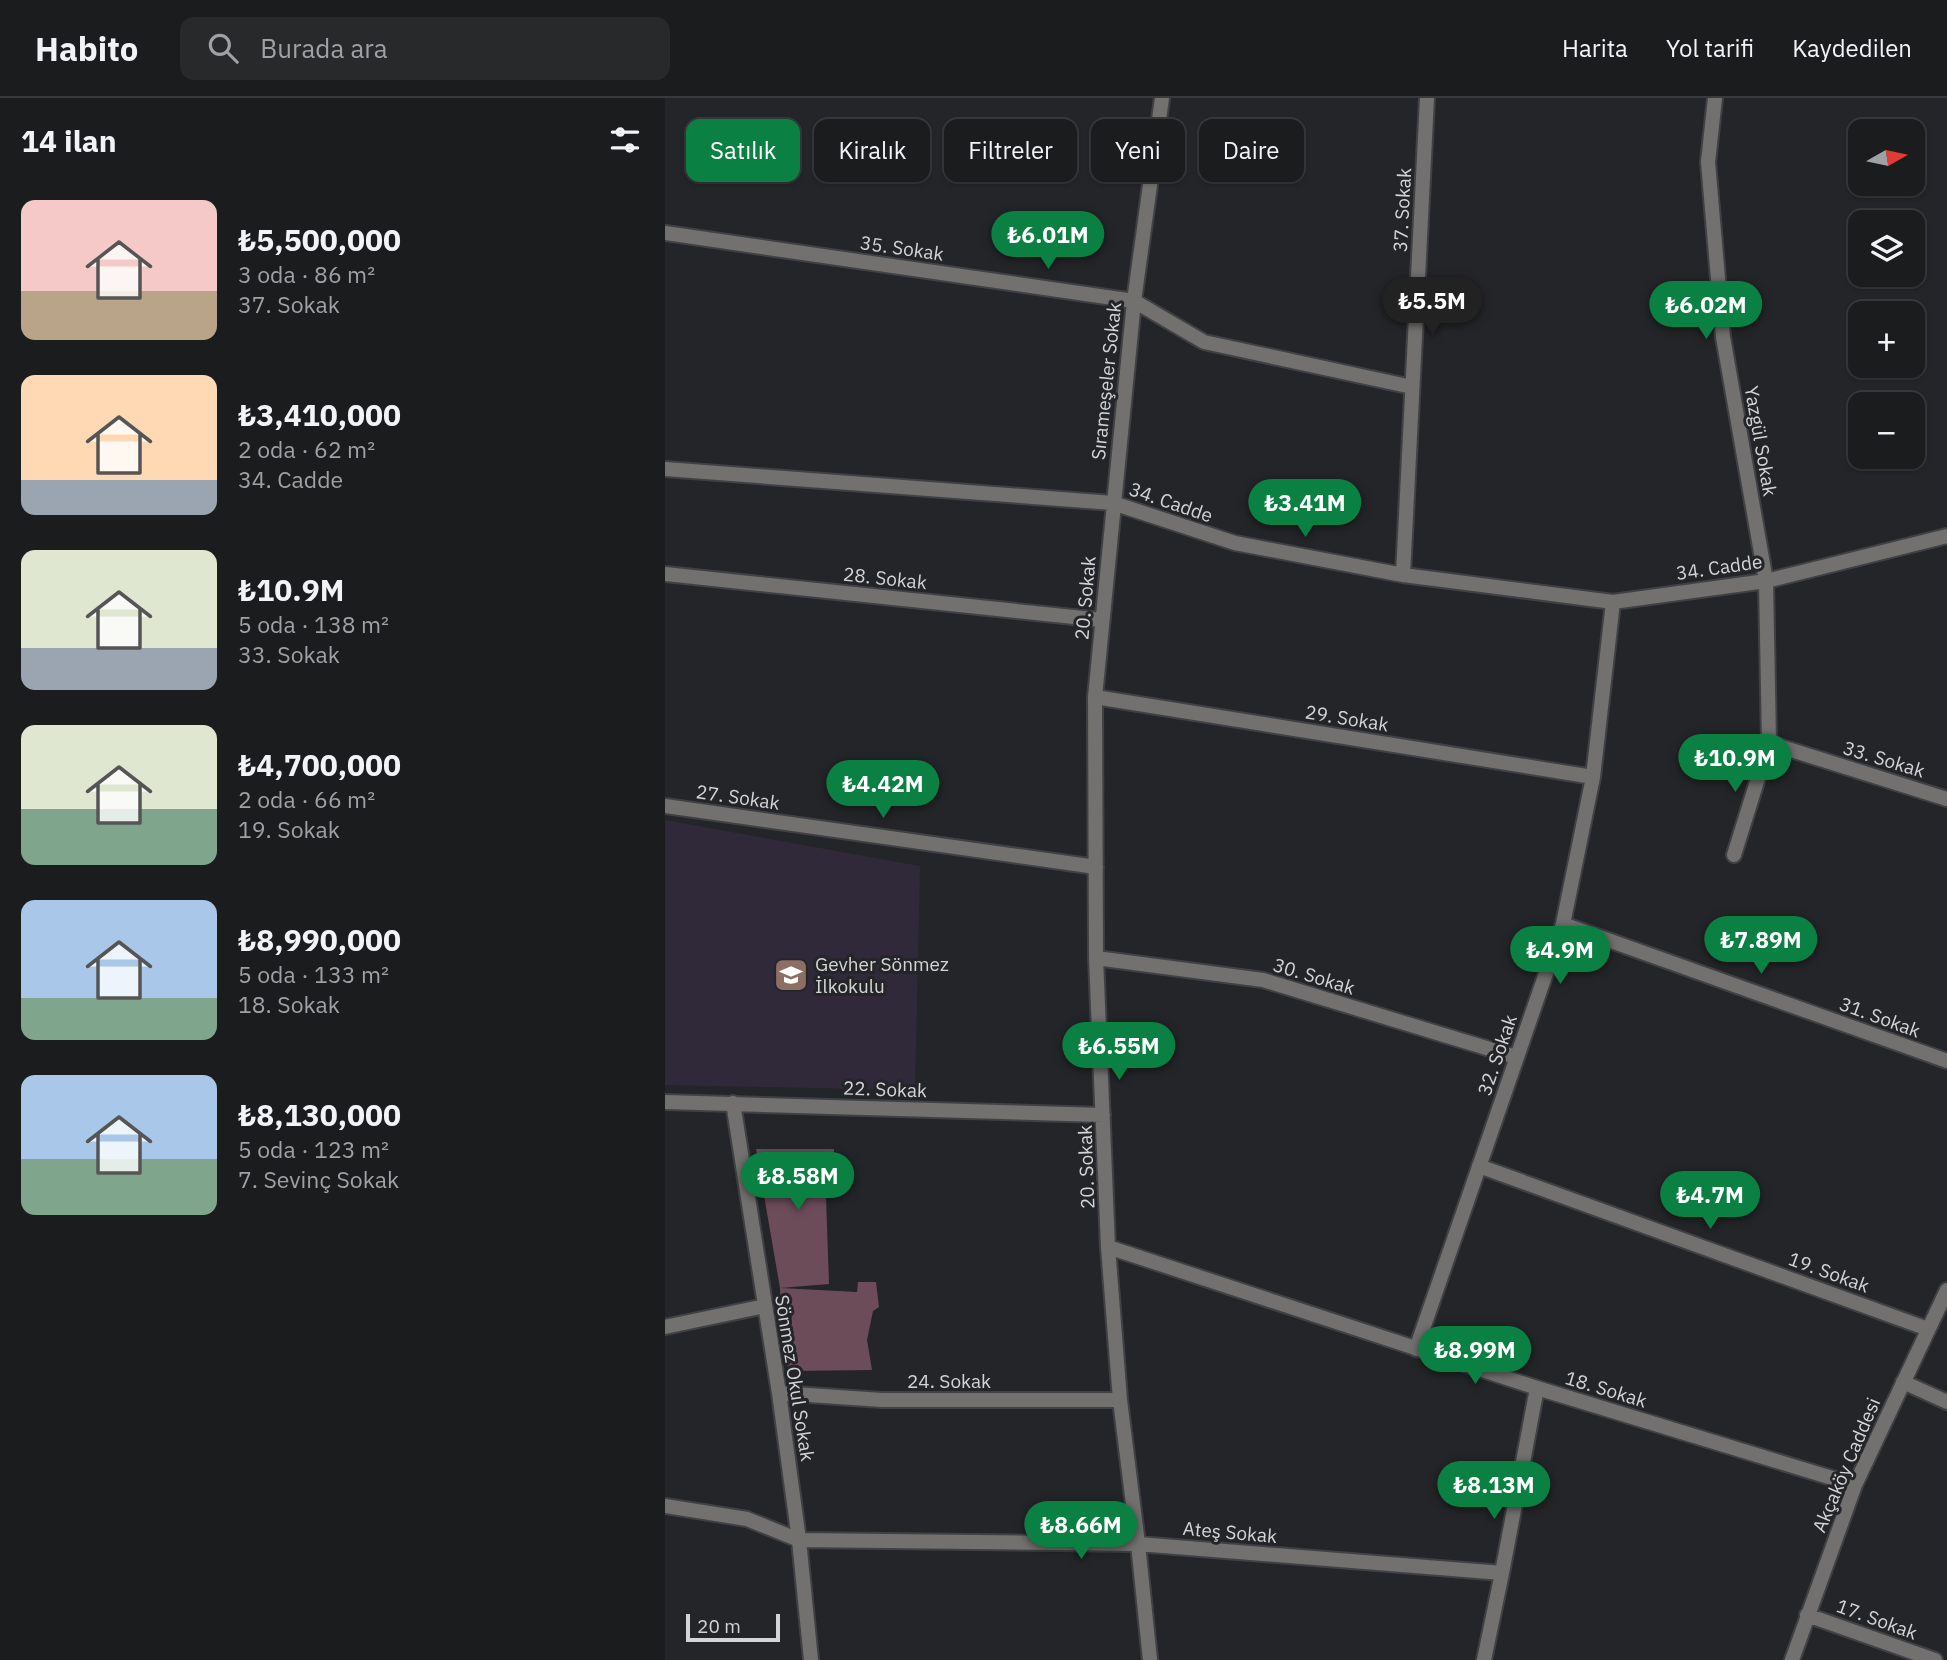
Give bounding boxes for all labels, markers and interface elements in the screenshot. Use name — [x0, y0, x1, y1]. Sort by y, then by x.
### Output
search box — [180, 17, 670, 80]
text: Habito — [35, 27, 138, 70]
icon: search — [204, 29, 242, 67]
text: Burada ara — [260, 31, 388, 65]
text: Harita — [1562, 32, 1628, 64]
text: Yol tarifi — [1666, 32, 1754, 64]
text: Kaydedilen — [1792, 32, 1912, 64]
chip: Satılık — [686, 119, 800, 182]
chip: Kiralık — [814, 119, 930, 182]
chip: Filtreler — [944, 119, 1077, 182]
chip: Yeni — [1091, 119, 1185, 182]
chip: Daire — [1199, 119, 1304, 182]
north arrow — [1848, 119, 1925, 196]
map controls — [1848, 119, 1925, 469]
text: 14 ilan — [21, 121, 117, 160]
icon: filters — [606, 121, 644, 159]
street label: 37. Sokak — [1388, 167, 1416, 253]
button: layers — [1848, 210, 1925, 287]
pin: ₺6.01M — [991, 212, 1105, 271]
text: ₺6.01M — [1007, 219, 1089, 249]
text: ₺5,500,000 — [238, 220, 401, 259]
icon: home — [77, 228, 161, 312]
street label: 35. Sokak — [859, 230, 945, 266]
text: 3 oda · 86 m² — [238, 259, 375, 289]
pin: ₺5.5M — [1383, 278, 1481, 337]
pin: ₺6.02M — [1649, 282, 1763, 341]
text: ₺5.5M — [1398, 285, 1466, 315]
text: 37. Sokak — [238, 289, 340, 319]
text: ₺6.02M — [1665, 289, 1747, 319]
street label: Sırameşeler Sokak — [1086, 301, 1126, 461]
button: + — [1848, 301, 1925, 378]
street label: Yazgül Sokak — [1740, 384, 1782, 498]
button: − — [1848, 392, 1925, 469]
text: ₺3,410,000 — [238, 395, 401, 434]
icon: home — [77, 403, 161, 487]
text: 2 oda · 62 m² — [238, 434, 375, 464]
text: 34. Cadde — [238, 464, 343, 494]
street label: 34. Cadde — [1126, 477, 1216, 527]
pin: ₺3.41M — [1248, 480, 1362, 539]
text: ₺3.41M — [1264, 487, 1346, 517]
street label: 34. Cadde — [1674, 549, 1764, 585]
street label: 20. Sokak — [1069, 555, 1101, 641]
street label: 28. Sokak — [842, 562, 928, 594]
text: ₺10.9M — [238, 570, 344, 609]
icon: home — [77, 578, 161, 662]
text: 5 oda · 138 m² — [238, 609, 389, 639]
text: 33. Sokak — [238, 639, 340, 669]
street label: 29. Sokak — [1304, 700, 1390, 736]
pin: ₺10.9M — [1678, 734, 1792, 794]
street label: 33. Sokak — [1840, 735, 1928, 783]
text: ₺10.9M — [1694, 742, 1776, 772]
text: ₺4,700,000 — [238, 745, 401, 784]
icon: home — [77, 753, 161, 837]
pin: ₺4.42M — [826, 760, 940, 820]
text: ₺4.42M — [842, 768, 924, 798]
street label: 27. Sokak — [695, 779, 781, 815]
text: 2 oda · 66 m² — [238, 784, 375, 814]
text: 19. Sokak — [238, 814, 340, 844]
pin: ₺7.89M — [1704, 916, 1818, 976]
text: ₺8,990,000 — [238, 920, 401, 959]
text: ₺7.89M — [1720, 924, 1802, 954]
pin: ₺4.9M — [1511, 926, 1609, 986]
icon: home — [77, 928, 161, 1012]
text: ₺4.9M — [1526, 934, 1594, 964]
place label: Gevher Sönmez İlkokulu — [815, 952, 949, 998]
street label: 30. Sokak — [1270, 952, 1358, 1000]
school or university icon: Gevher Sönmez İlkokulu — [772, 956, 810, 994]
text: 5 oda · 133 m² — [238, 959, 389, 989]
text: 18. Sokak — [238, 989, 340, 1019]
street label: 31. Sokak — [1836, 991, 1924, 1043]
street label: 32. Sokak — [1472, 1011, 1522, 1099]
pin: ₺6.55M — [1062, 1023, 1176, 1082]
text: ₺6.55M — [1078, 1030, 1160, 1060]
street label: 22. Sokak — [842, 1076, 928, 1102]
text: ₺8,130,000 — [238, 1095, 401, 1134]
icon: home — [77, 1103, 161, 1187]
street label: 20. Sokak — [1073, 1124, 1099, 1210]
text: 5 oda · 123 m² — [238, 1134, 389, 1164]
pin: ₺8.58M — [741, 1152, 855, 1212]
text: ₺8.58M — [757, 1160, 839, 1190]
text: 7. Sevinç Sokak — [238, 1164, 399, 1194]
pin: ₺4.7M — [1661, 1172, 1759, 1231]
text: ₺4.7M — [1676, 1179, 1744, 1209]
street label: 19. Sokak — [1785, 1246, 1873, 1298]
street label: Sönmez Okul Sokak — [770, 1293, 820, 1463]
pin: ₺8.99M — [1418, 1326, 1532, 1386]
text: ₺8.99M — [1434, 1334, 1516, 1364]
street label: 18. Sokak — [1562, 1365, 1650, 1413]
street label: 24. Sokak — [907, 1369, 991, 1393]
street label: Akçaköy Caddesi — [1807, 1394, 1885, 1536]
pin: ₺8.13M — [1437, 1462, 1551, 1521]
text: ₺8.13M — [1453, 1469, 1535, 1499]
pin: ₺8.66M — [1024, 1502, 1138, 1561]
text: ₺8.66M — [1040, 1509, 1122, 1539]
street label: Ateş Sokak — [1182, 1516, 1278, 1548]
street label: 17. Sokak — [1833, 1593, 1921, 1645]
scale bar — [686, 1611, 781, 1643]
text: 20 m — [697, 1614, 741, 1638]

